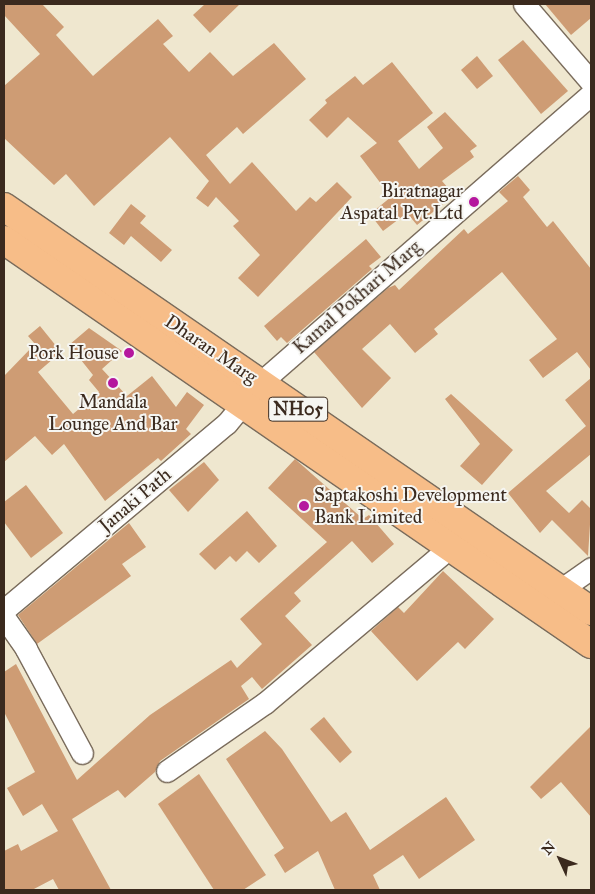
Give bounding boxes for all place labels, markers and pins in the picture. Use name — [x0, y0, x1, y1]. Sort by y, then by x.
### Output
place label: Biratnagar Aspatal Pvt.Ltd — [341, 180, 463, 224]
marker: Biratnagar Aspatal Pvt.Ltd — [467, 195, 481, 209]
place label: Pork House — [28, 342, 119, 364]
marker: Pork House — [123, 347, 135, 359]
marker: Mandala Lounge And Bar — [107, 377, 119, 389]
place label: Mandala Lounge And Bar — [48, 391, 178, 435]
place label: Saptakoshi Development Bank Limited — [314, 484, 507, 528]
marker: Saptakoshi Development Bank Limited — [298, 500, 310, 512]

